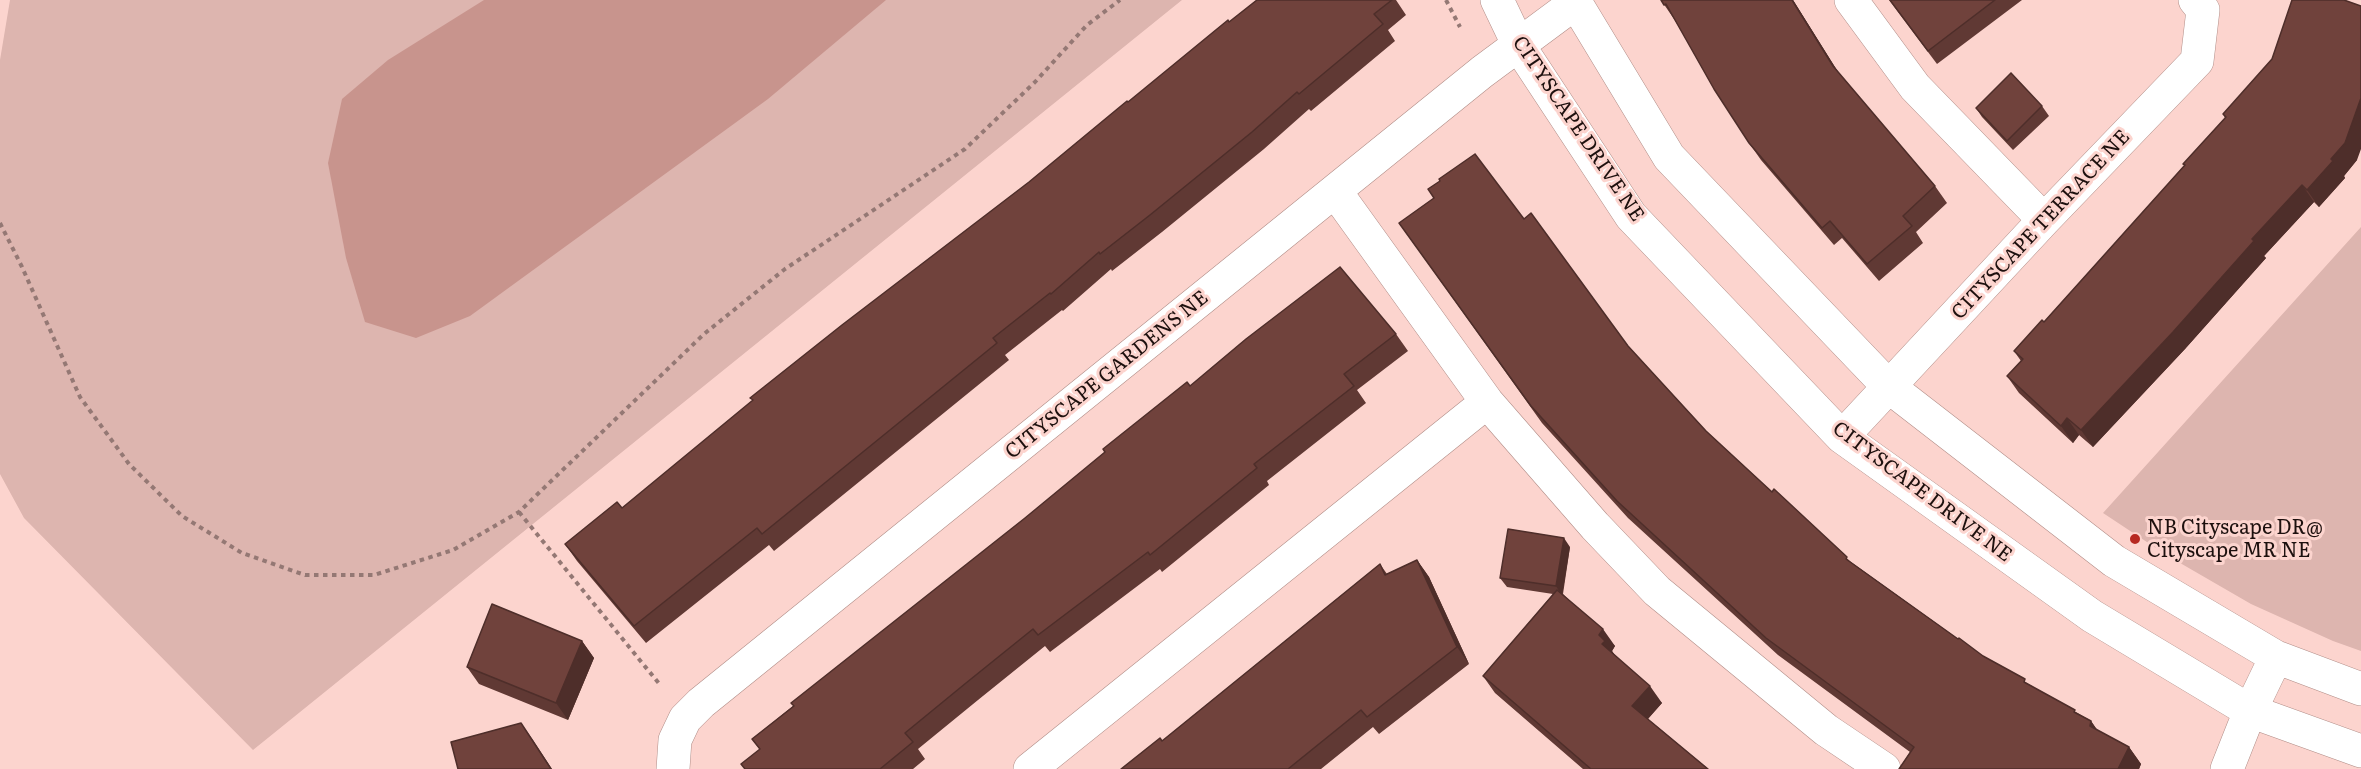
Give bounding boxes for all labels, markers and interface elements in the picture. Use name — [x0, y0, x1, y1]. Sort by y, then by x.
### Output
street label: CITYSCAPE DRIVE NE — [1507, 32, 1649, 226]
street label: CITYSCAPE TERRACE NE — [1947, 125, 2135, 325]
street label: CITYSCAPE GARDENS NE — [1001, 286, 1213, 464]
street label: CITYSCAPE DRIVE NE — [1828, 417, 2016, 567]
place label: NB Cityscape DR@ Cityscape MR NE — [2147, 516, 2323, 563]
marker: NB Cityscape DR@ Cityscape MR NE — [2128, 532, 2142, 546]

